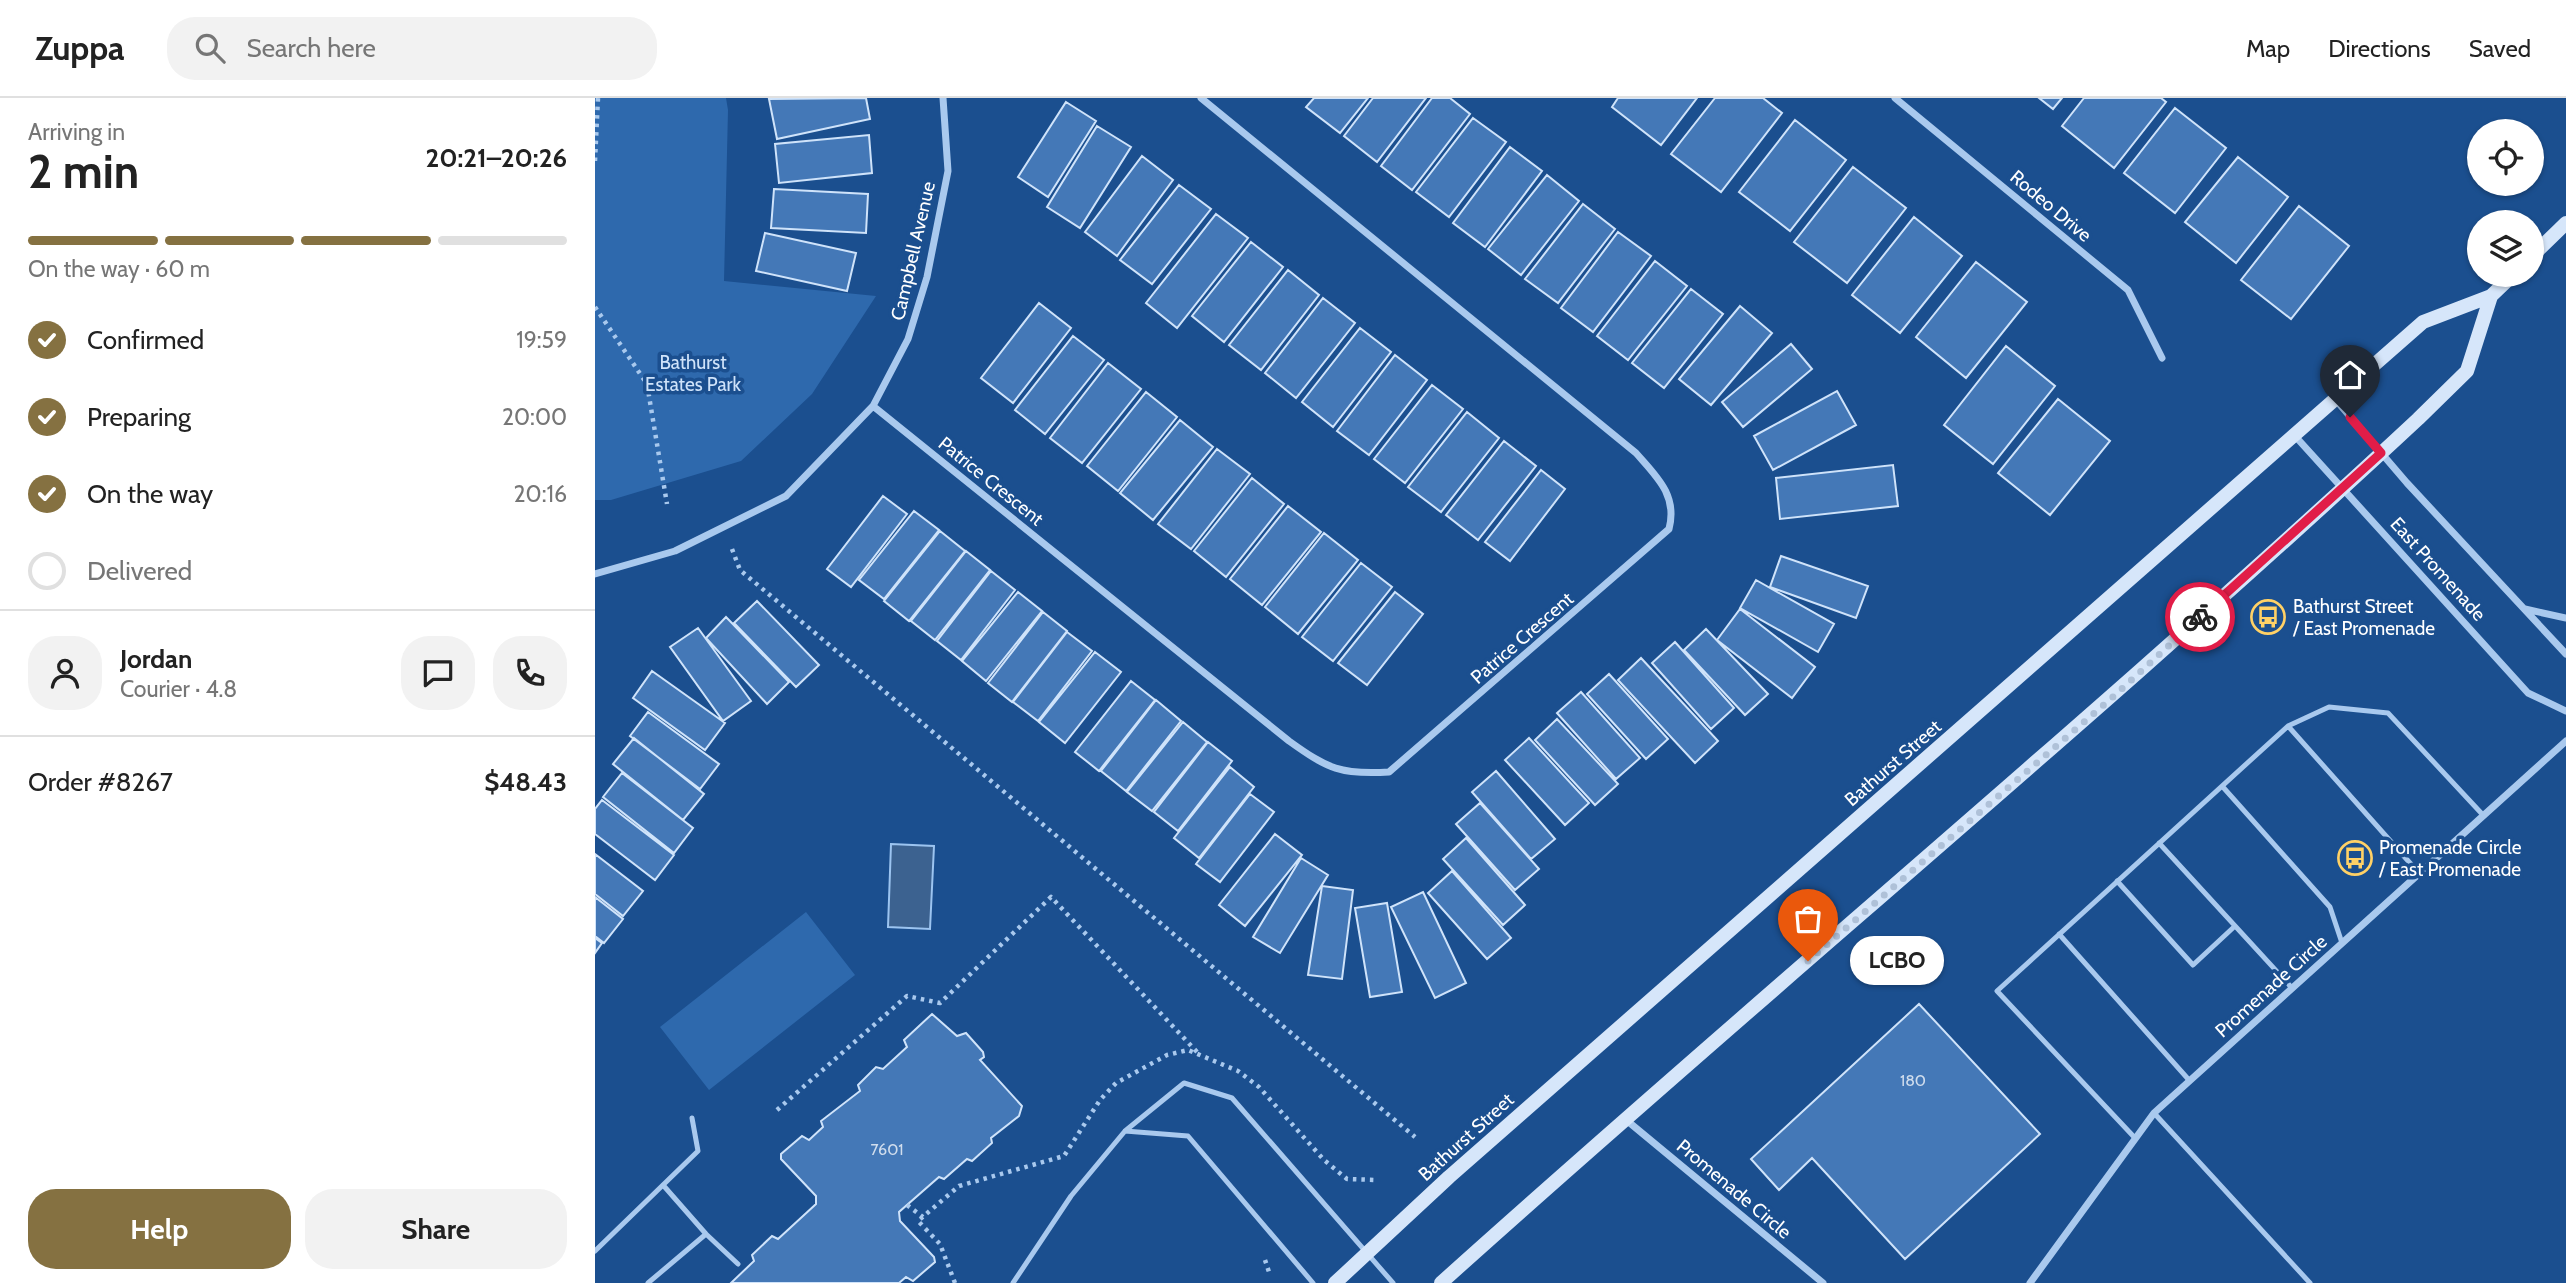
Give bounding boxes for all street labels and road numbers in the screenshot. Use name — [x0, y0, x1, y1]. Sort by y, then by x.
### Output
street label: Rodeo Drive — [2006, 165, 2097, 247]
street label: Campbell Avenue — [886, 179, 940, 323]
street label: Patrice Crescent — [934, 432, 1049, 531]
street label: East Promenade — [2385, 512, 2491, 626]
street label: Patrice Crescent — [1466, 587, 1578, 689]
street label: Bathurst Street — [1840, 714, 1946, 811]
street label: Promenade Circle — [2210, 930, 2332, 1042]
street label: Bathurst Street — [1414, 1088, 1519, 1186]
street label: Promenade Circle — [1672, 1134, 1796, 1244]

